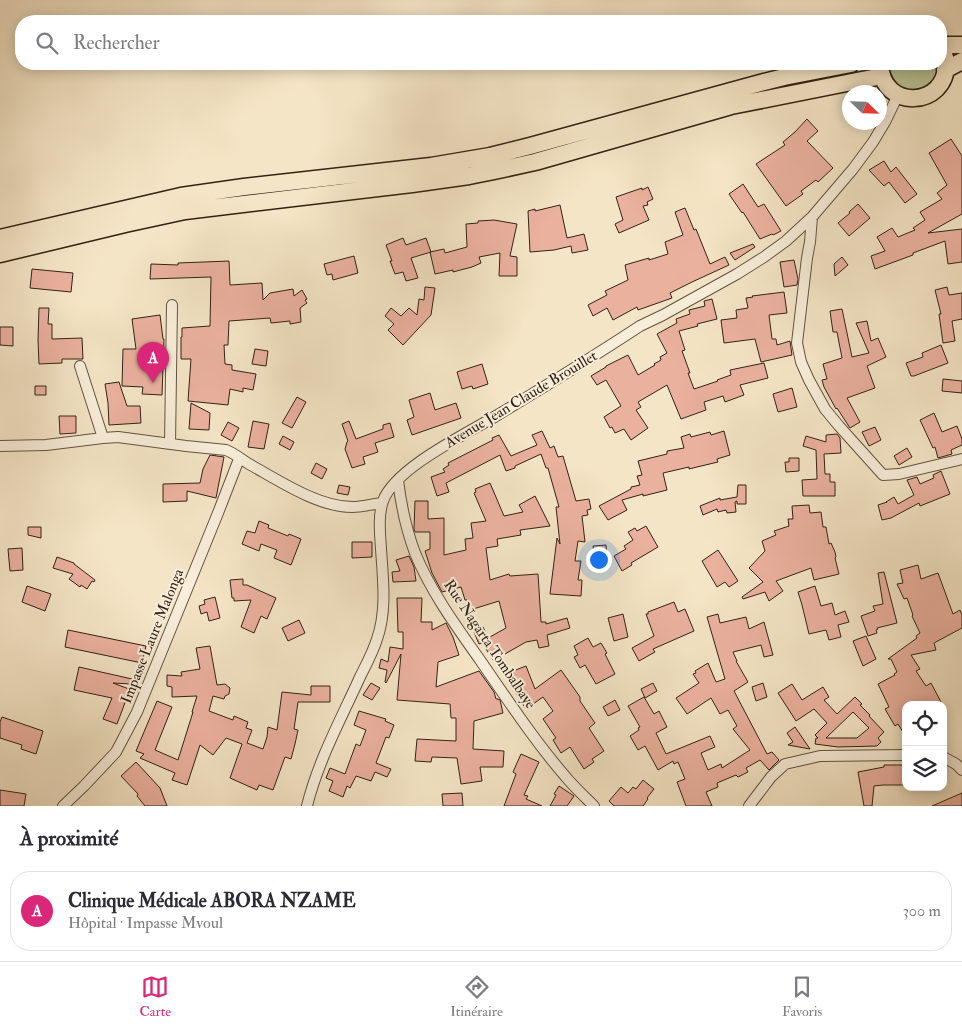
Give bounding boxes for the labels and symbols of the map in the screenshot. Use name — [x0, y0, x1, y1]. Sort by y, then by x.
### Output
north arrow — [842, 85, 887, 130]
pin: A — [137, 342, 169, 383]
street label: Avenue Jean Claude Brouillet — [441, 346, 601, 454]
your location — [586, 547, 612, 573]
street label: Impasse Laure Malonga — [117, 565, 189, 707]
street label: Rue Nagarta Tombalbaye — [439, 576, 540, 713]

